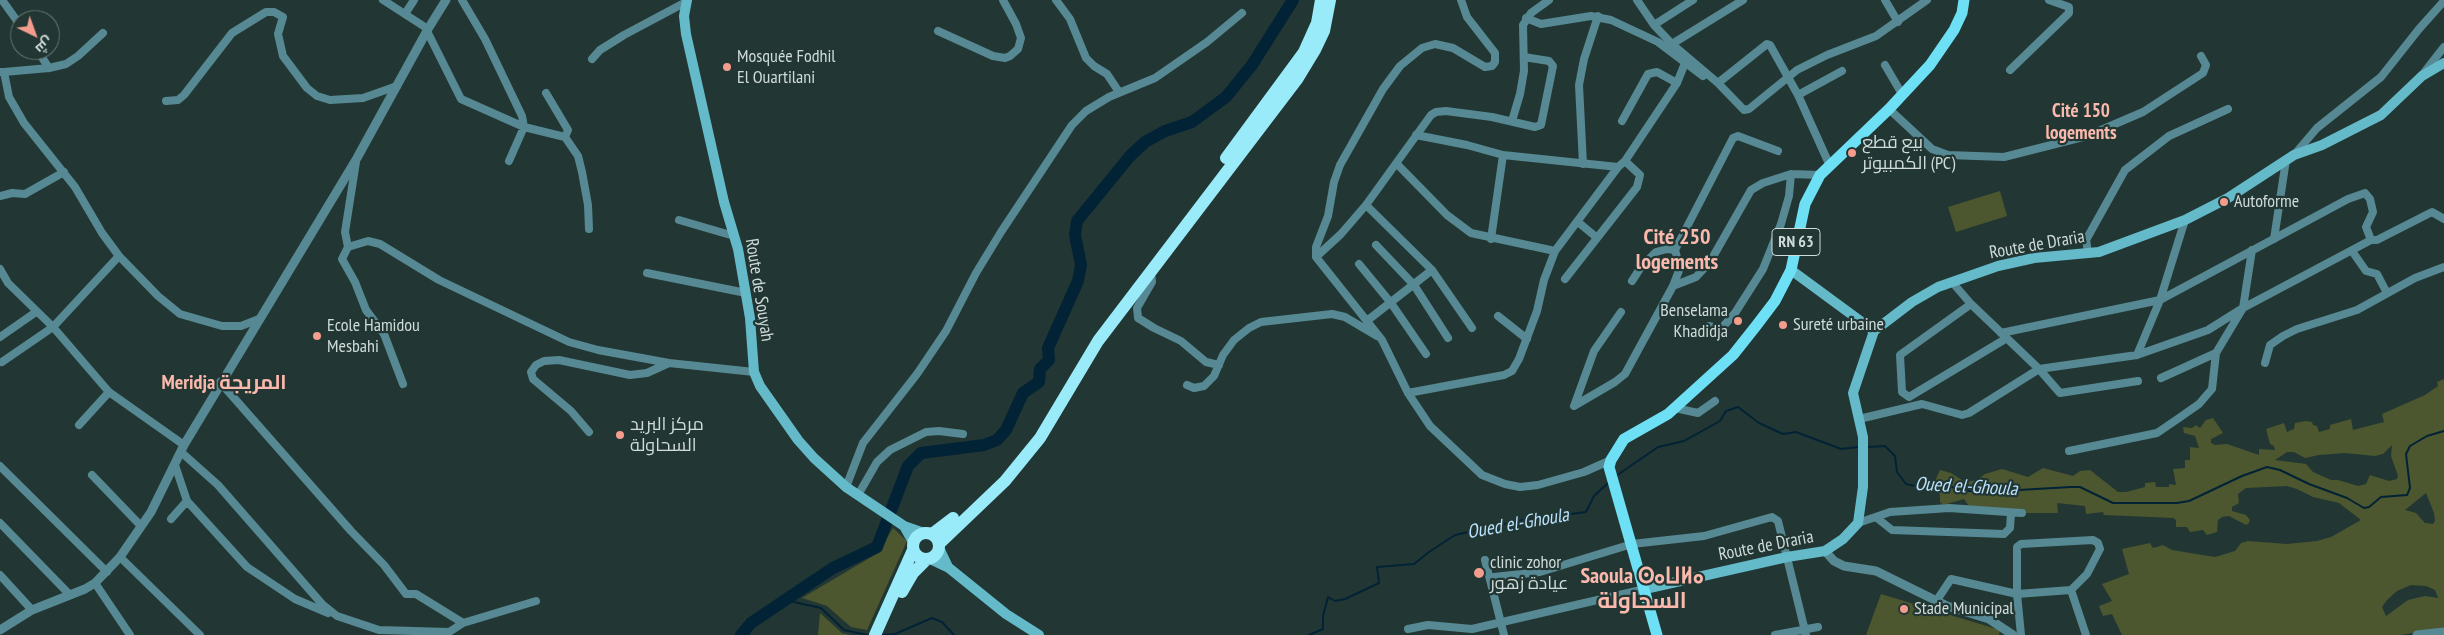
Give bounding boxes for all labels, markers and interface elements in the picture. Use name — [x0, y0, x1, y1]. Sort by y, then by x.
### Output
north arrow — [10, 10, 60, 60]
text: ش — [32, 33, 57, 58]
place label: Mosquée Fodhil El Ouartilani — [737, 46, 835, 88]
marker: Mosquée Fodhil El Ouartilani — [721, 61, 733, 73]
district label: Cité 150 logements — [2045, 101, 2117, 145]
place label: بيع قطع الكمبيوتر (PC) — [1862, 132, 1955, 174]
marker: بيع قطع الكمبيوتر (PC) — [1846, 147, 1858, 159]
place label: Autoforme — [2234, 191, 2299, 213]
marker: Autoforme — [2218, 196, 2230, 208]
district label: Cité 250 logements — [1636, 225, 1718, 276]
street label: Route de Draria — [1988, 226, 2086, 264]
road number: RN 63 — [1772, 228, 1820, 256]
street label: Route de Souyah — [740, 237, 778, 343]
place label: Benselama Khadidja — [1660, 300, 1728, 342]
place label: Sureté urbaine — [1793, 314, 1884, 336]
place label: Ecole Hamidou Mesbahi — [327, 315, 420, 358]
marker: Benselama Khadidja — [1732, 315, 1744, 327]
marker: Sureté urbaine — [1777, 319, 1789, 331]
marker: Ecole Hamidou Mesbahi — [311, 330, 323, 342]
district label: Meridja المريجة — [161, 371, 287, 395]
place label: مركز البريد السحاولة — [630, 414, 704, 456]
marker: مركز البريد السحاولة — [614, 429, 626, 441]
water label: Oued el-Ghoula — [1914, 473, 2018, 501]
water label: Oued el-Ghoula — [1465, 504, 1571, 544]
street label: Route de Draria — [1717, 526, 1815, 566]
place label: clinic zohor عيادة زهور — [1490, 552, 1568, 594]
district label: Saoula ⵙⴰⵡⵍⴰ السحاولة — [1580, 564, 1704, 616]
marker: clinic zohor عيادة زهور — [1472, 566, 1486, 580]
place label: Stade Municipal — [1914, 598, 2014, 620]
marker: Stade Municipal — [1898, 603, 1910, 615]

